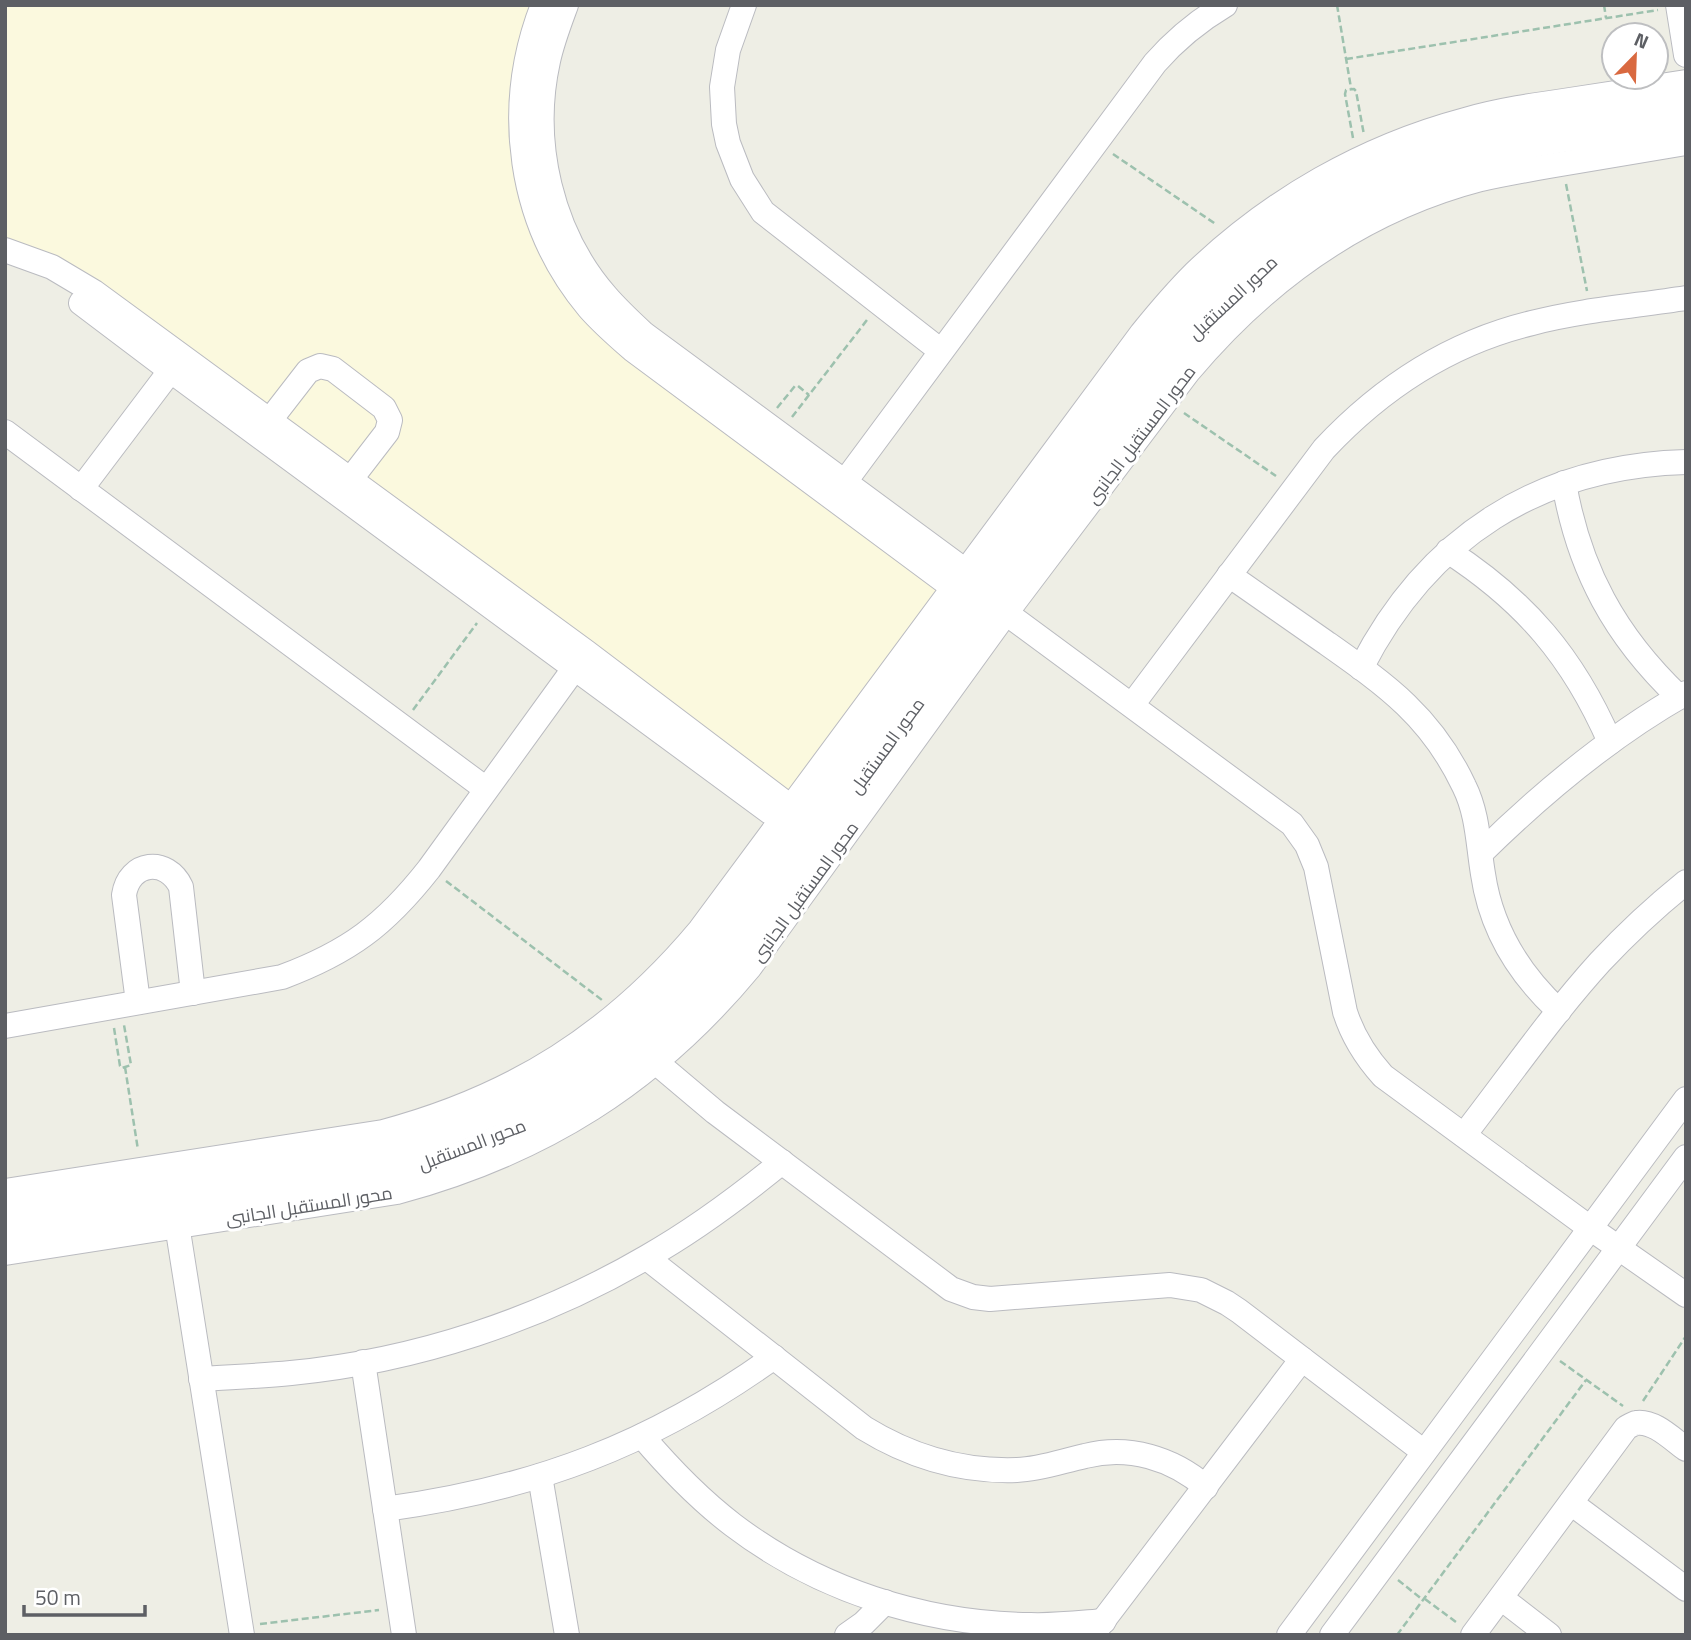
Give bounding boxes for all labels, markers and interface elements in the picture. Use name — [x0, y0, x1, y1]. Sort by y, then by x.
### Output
north arrow — [1600, 21, 1670, 91]
text: N — [1630, 24, 1654, 56]
street label: محور المستقبل — [1182, 249, 1283, 346]
street label: محور المستقبل الجانبى — [1079, 359, 1202, 510]
street label: محور المستقبل — [842, 692, 931, 800]
street label: محور المستقبل الجانبى — [744, 816, 865, 968]
street label: محور المستقبل — [414, 1112, 530, 1177]
street label: محور المستقبل الجانبى — [224, 1179, 394, 1232]
scale bar — [24, 1574, 145, 1618]
text: 50 m — [35, 1581, 81, 1613]

